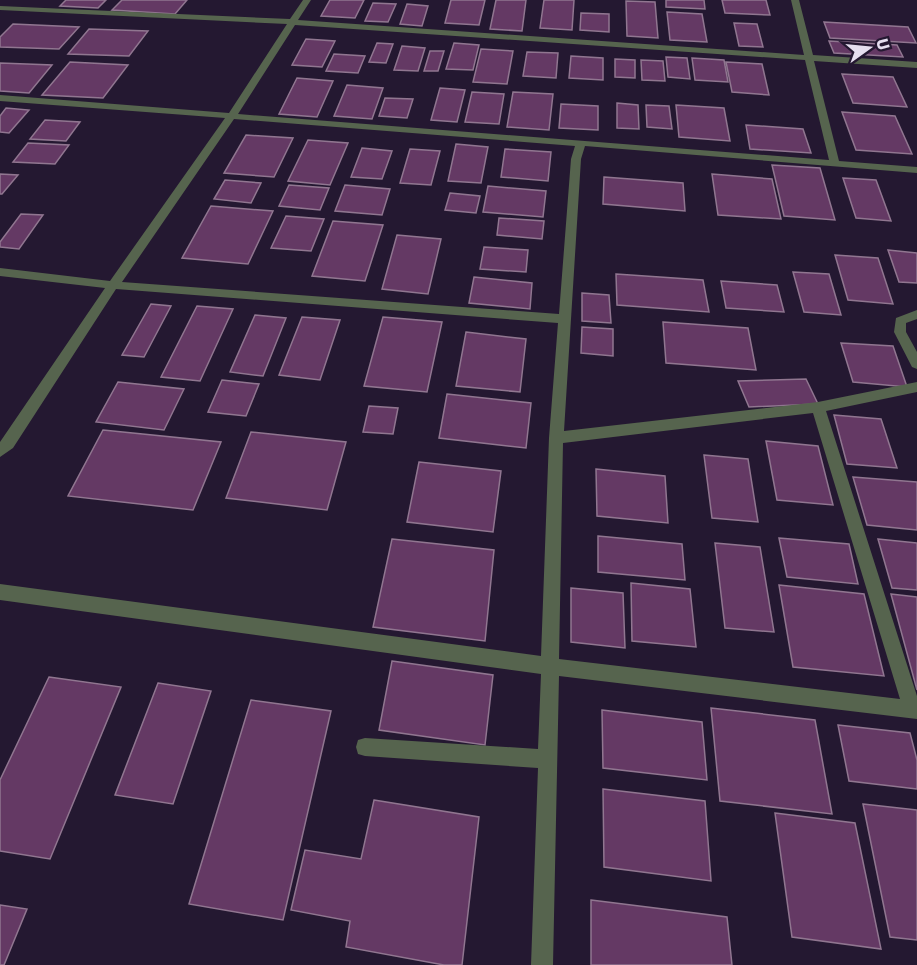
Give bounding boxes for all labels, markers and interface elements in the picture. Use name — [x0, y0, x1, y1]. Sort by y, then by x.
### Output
north arrow — [839, 18, 899, 78]
text: U — [870, 36, 896, 53]

